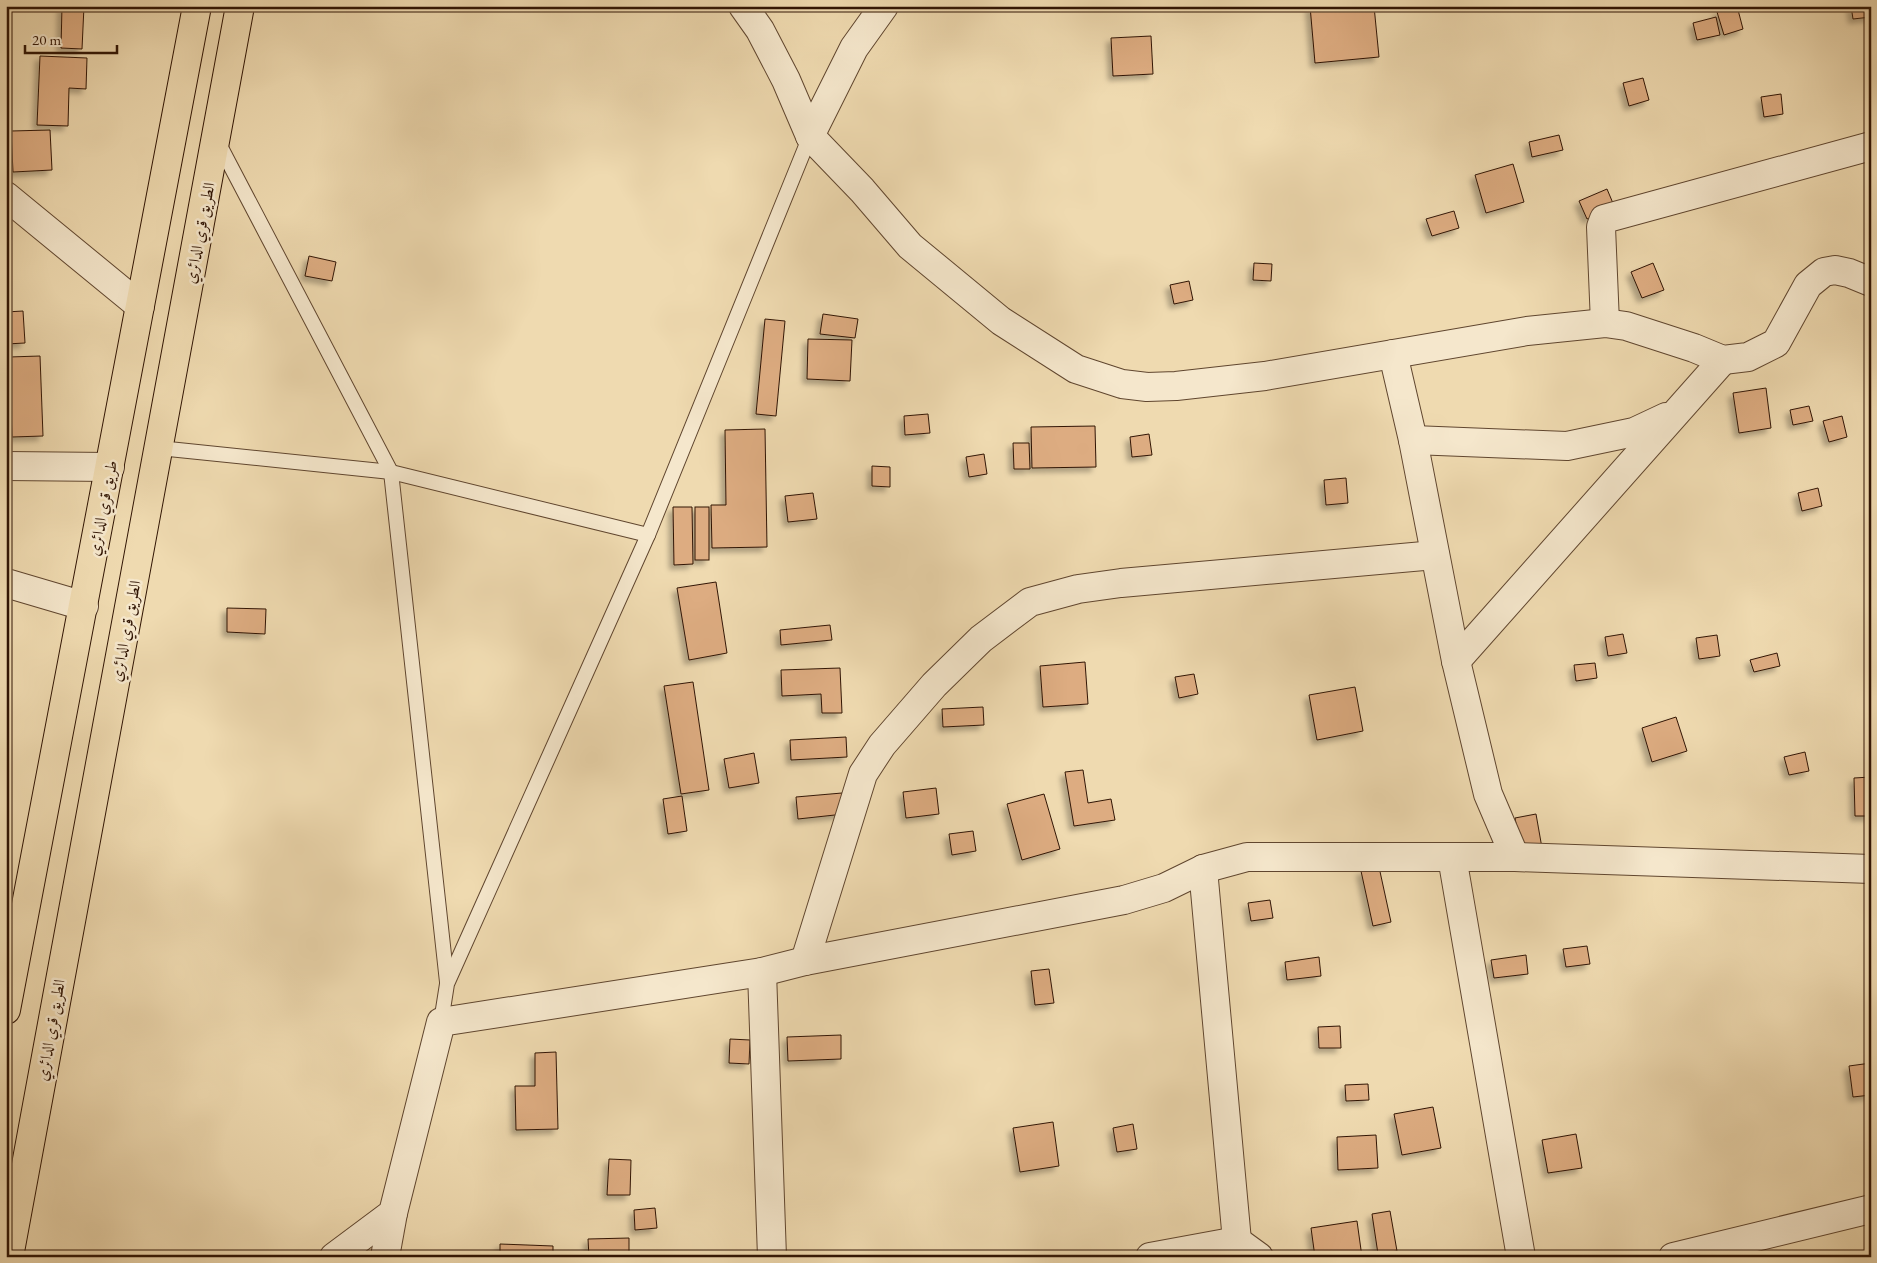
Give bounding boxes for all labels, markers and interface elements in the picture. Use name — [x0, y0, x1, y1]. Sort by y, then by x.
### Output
scale bar — [25, 22, 118, 54]
text: 20 m — [32, 30, 61, 49]
street label: الطريق قري الدائري — [179, 181, 222, 286]
street label: طريق قري الدائري — [83, 459, 124, 558]
street label: الطريق قري الدائري — [105, 579, 148, 684]
street label: الطريق قري الدائري — [31, 978, 72, 1083]

